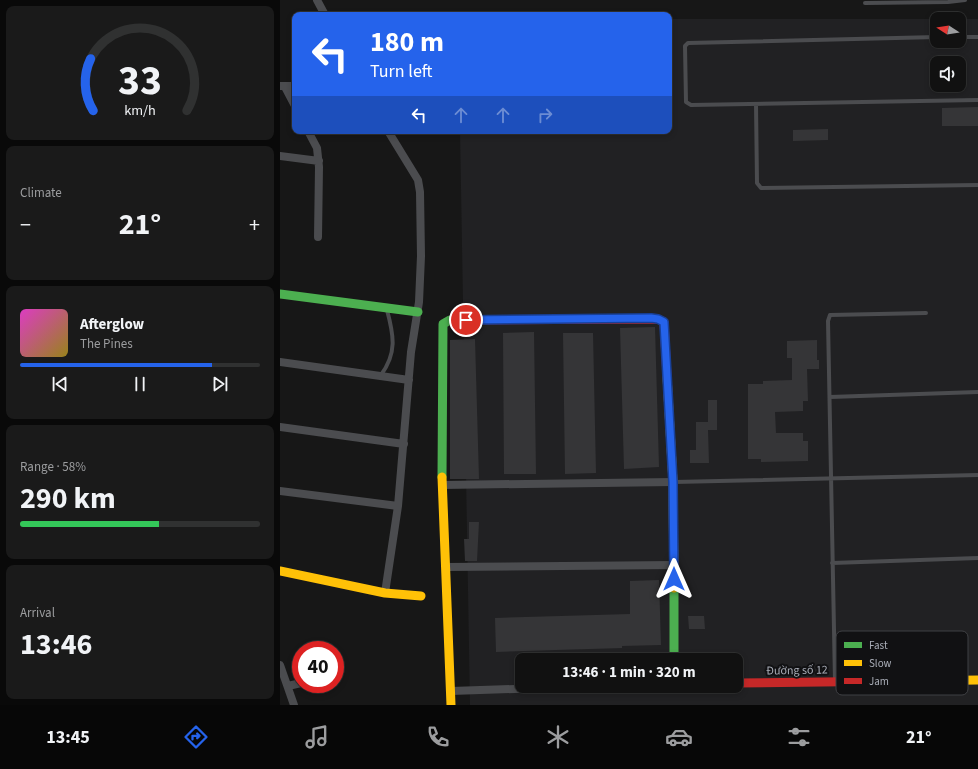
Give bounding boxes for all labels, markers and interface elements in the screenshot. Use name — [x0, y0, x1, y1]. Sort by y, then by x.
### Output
north arrow — [930, 12, 966, 48]
map controls — [930, 12, 966, 92]
text: 180 m — [370, 22, 444, 62]
icon: left — [304, 28, 356, 80]
text: 33 — [118, 51, 162, 111]
button: sound — [930, 56, 966, 92]
text: Turn left — [370, 59, 432, 84]
text: km/h — [124, 99, 156, 120]
icon: left — [408, 104, 430, 126]
icon: ahead — [450, 104, 472, 126]
icon: ahead — [492, 104, 514, 126]
icon: right — [534, 104, 556, 126]
text: Climate — [20, 184, 62, 202]
text: 21° — [119, 203, 161, 246]
text: − — [20, 209, 31, 241]
text: + — [249, 209, 260, 241]
pin — [449, 303, 483, 337]
icon: arrive — [455, 309, 477, 331]
text: Afterglow — [80, 314, 144, 335]
text: The Pines — [80, 335, 133, 353]
icon: previous — [49, 373, 71, 395]
icon: pause — [129, 373, 151, 395]
icon: next — [209, 373, 231, 395]
text: Range · 58% — [20, 458, 86, 476]
text: 290 km — [20, 477, 116, 520]
position arrow — [653, 558, 695, 600]
text: Arrival — [20, 604, 55, 622]
text: 13:46 — [20, 623, 92, 666]
legend — [836, 631, 968, 695]
text: Fast — [869, 638, 888, 653]
speed limit sign: 40 — [292, 641, 344, 693]
text: Slow — [869, 656, 892, 671]
street label: Đường số 12 — [766, 661, 828, 680]
text: 13:46 · 1 min · 320 m — [562, 662, 696, 683]
text: Jam — [869, 674, 889, 689]
icon: directions — [182, 723, 210, 751]
icon: music — [303, 723, 331, 751]
icon: phone — [424, 723, 452, 751]
icon: climate — [544, 723, 572, 751]
icon: car — [665, 723, 693, 751]
icon: filters — [785, 723, 813, 751]
text: 13:45 — [46, 725, 90, 750]
text: 21° — [906, 725, 932, 750]

